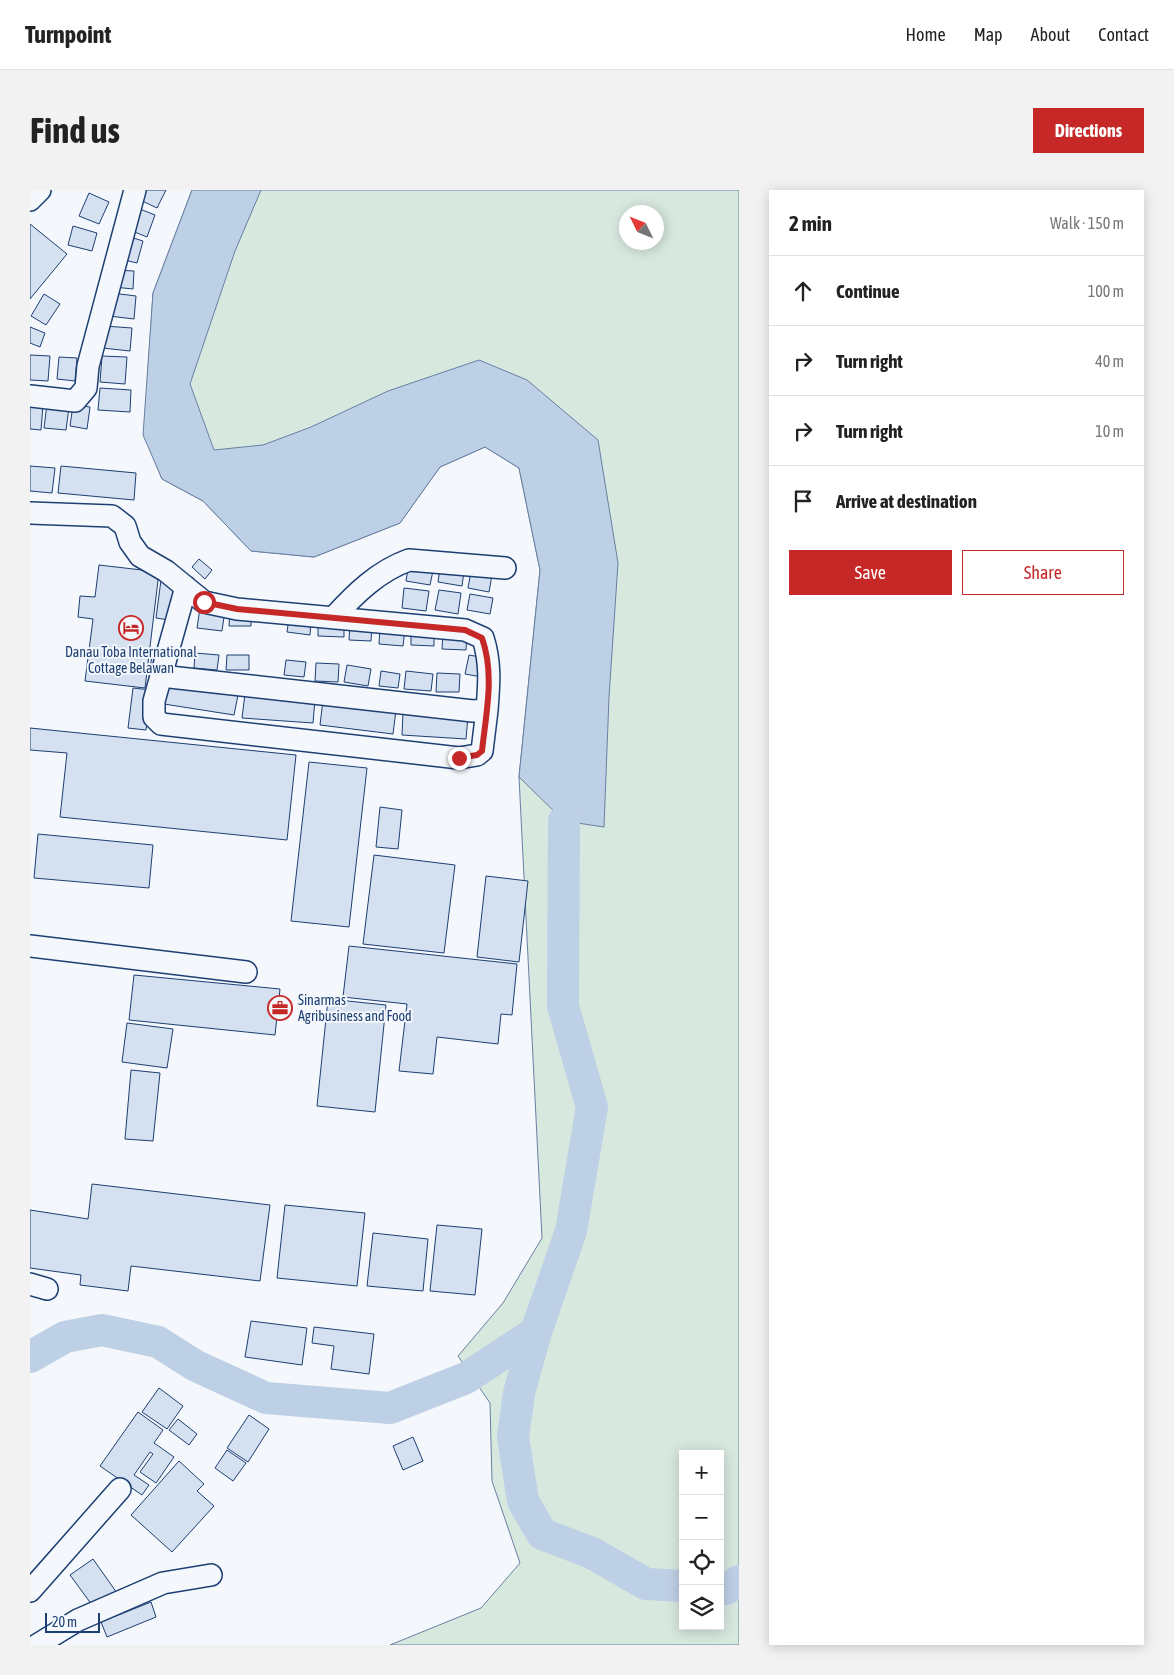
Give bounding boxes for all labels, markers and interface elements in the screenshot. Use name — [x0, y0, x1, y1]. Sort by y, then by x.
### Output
text: Turnpoint — [25, 21, 111, 48]
text: Home — [906, 24, 946, 45]
text: Map — [974, 24, 1003, 45]
text: About — [1031, 24, 1070, 45]
text: Contact — [1098, 24, 1149, 45]
button: Directions — [1033, 108, 1144, 153]
text: Find us — [30, 110, 120, 150]
north arrow — [619, 205, 664, 250]
text: 2 min — [789, 211, 832, 235]
text: Walk · 150 m — [1050, 214, 1124, 232]
icon: ahead — [789, 277, 817, 305]
text: Continue — [836, 280, 900, 302]
text: 100 m — [1088, 282, 1124, 300]
icon: right — [789, 347, 817, 375]
text: Turn right — [836, 350, 903, 372]
text: 40 m — [1095, 352, 1124, 370]
icon: right — [789, 417, 817, 445]
text: Turn right — [836, 420, 903, 442]
text: 10 m — [1095, 422, 1124, 440]
icon: arrive — [789, 487, 817, 515]
text: Arrive at destination — [836, 490, 977, 512]
button: Save — [789, 550, 952, 595]
button: Share — [962, 550, 1124, 595]
route start — [193, 591, 216, 614]
hotel icon: Danau Toba International Cottage Belawan — [118, 615, 144, 641]
place label: Danau Toba International Cottage Belawan — [65, 644, 197, 676]
route end — [448, 747, 471, 770]
place label: Sinarmas Agribusiness and Food — [298, 992, 412, 1024]
office icon: Sinarmas Agribusiness and Food — [267, 995, 293, 1021]
map controls — [679, 1450, 724, 1630]
button: + — [679, 1450, 724, 1495]
button: − — [679, 1495, 724, 1540]
button: locate — [679, 1540, 724, 1585]
button: layers — [679, 1585, 724, 1630]
scale bar — [45, 1610, 100, 1633]
text: 20 m — [52, 1614, 77, 1630]

